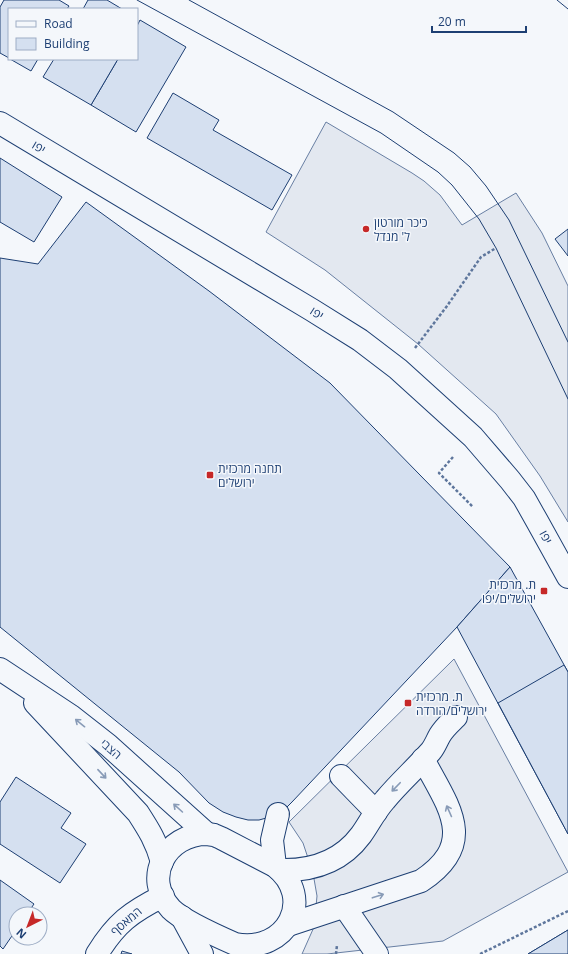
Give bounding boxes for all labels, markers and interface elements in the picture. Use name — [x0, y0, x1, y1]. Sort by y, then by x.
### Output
legend — [8, 8, 138, 60]
scale bar — [432, 8, 526, 34]
text: 20 m — [438, 13, 466, 30]
text: Road — [44, 15, 73, 32]
text: Building — [44, 35, 90, 52]
street label: יפו — [29, 136, 49, 158]
place label: כיכר מורטון ל' מנדל — [374, 214, 428, 245]
marker: כיכר מורטון ל' מנדל — [361, 224, 371, 234]
street label: יפו — [307, 302, 327, 324]
place label: תחנה מרכזית ירושלים — [218, 460, 282, 491]
marker: תחנה מרכזית ירושלים — [205, 470, 215, 480]
street label: יפו — [535, 527, 557, 547]
place label: ת. מרכזית ירושלים/יפו — [482, 576, 536, 607]
marker: ת. מרכזית ירושלים/יפו — [539, 586, 549, 596]
place label: ת. מרכזית ירושלים/הורדה — [416, 688, 487, 719]
marker: ת. מרכזית ירושלים/הורדה — [403, 698, 413, 708]
one-way arrow — [74, 718, 85, 727]
street label: הצבי — [97, 735, 125, 763]
one-way arrow — [97, 769, 107, 779]
one-way arrow — [392, 782, 401, 793]
one-way arrow — [173, 804, 183, 813]
one-way arrow — [445, 805, 453, 817]
one-way arrow — [371, 892, 384, 899]
street label: המאסף — [107, 903, 145, 939]
north arrow — [8, 906, 48, 946]
text: N — [13, 925, 29, 942]

